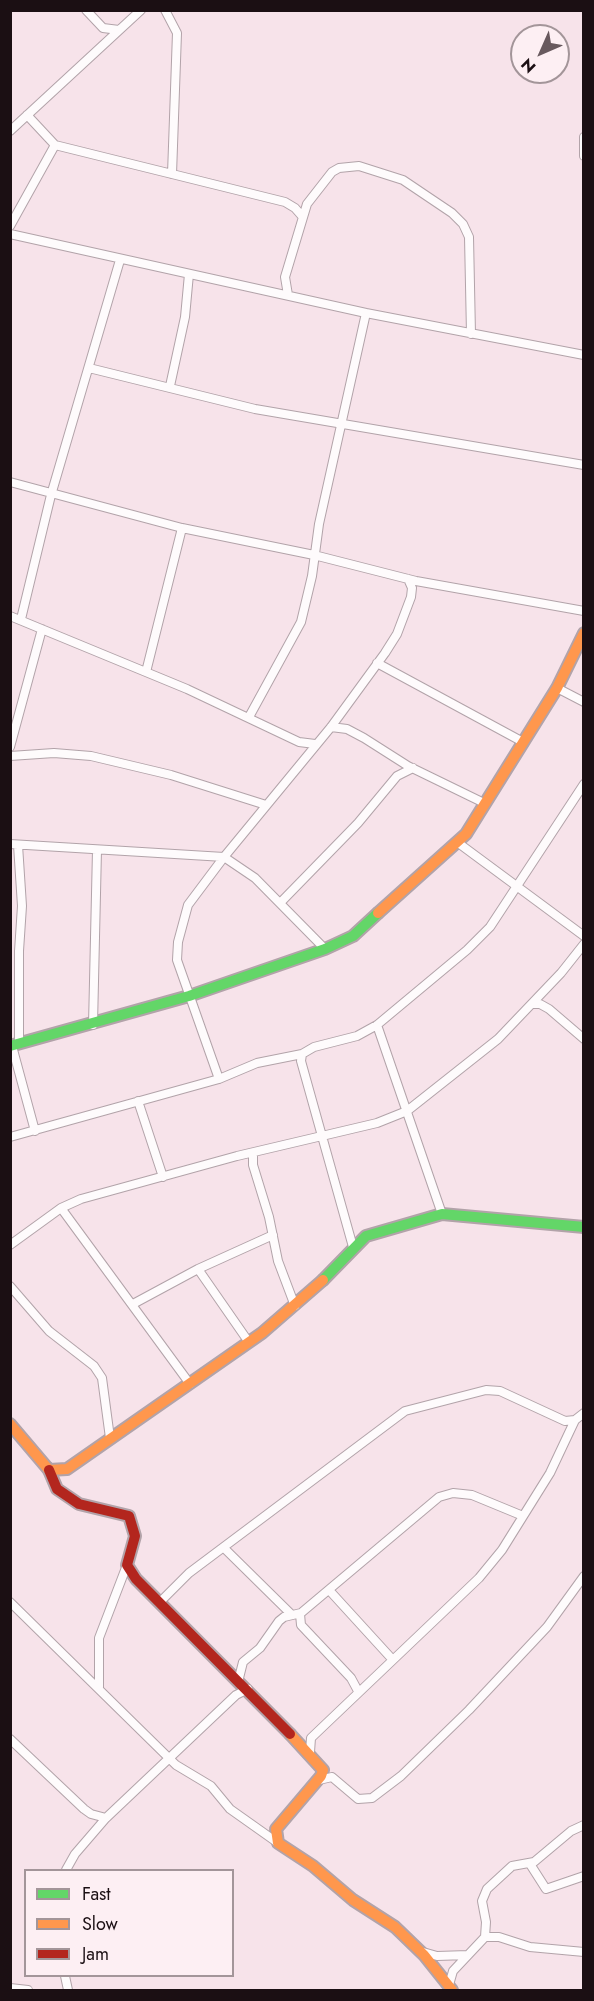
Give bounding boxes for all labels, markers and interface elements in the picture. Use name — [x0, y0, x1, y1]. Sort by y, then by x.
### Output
north arrow — [510, 24, 570, 84]
text: N — [516, 53, 541, 78]
legend — [24, 1869, 234, 1977]
text: Fast — [82, 1881, 111, 1907]
text: Slow — [82, 1911, 118, 1937]
text: Jam — [82, 1941, 109, 1967]

